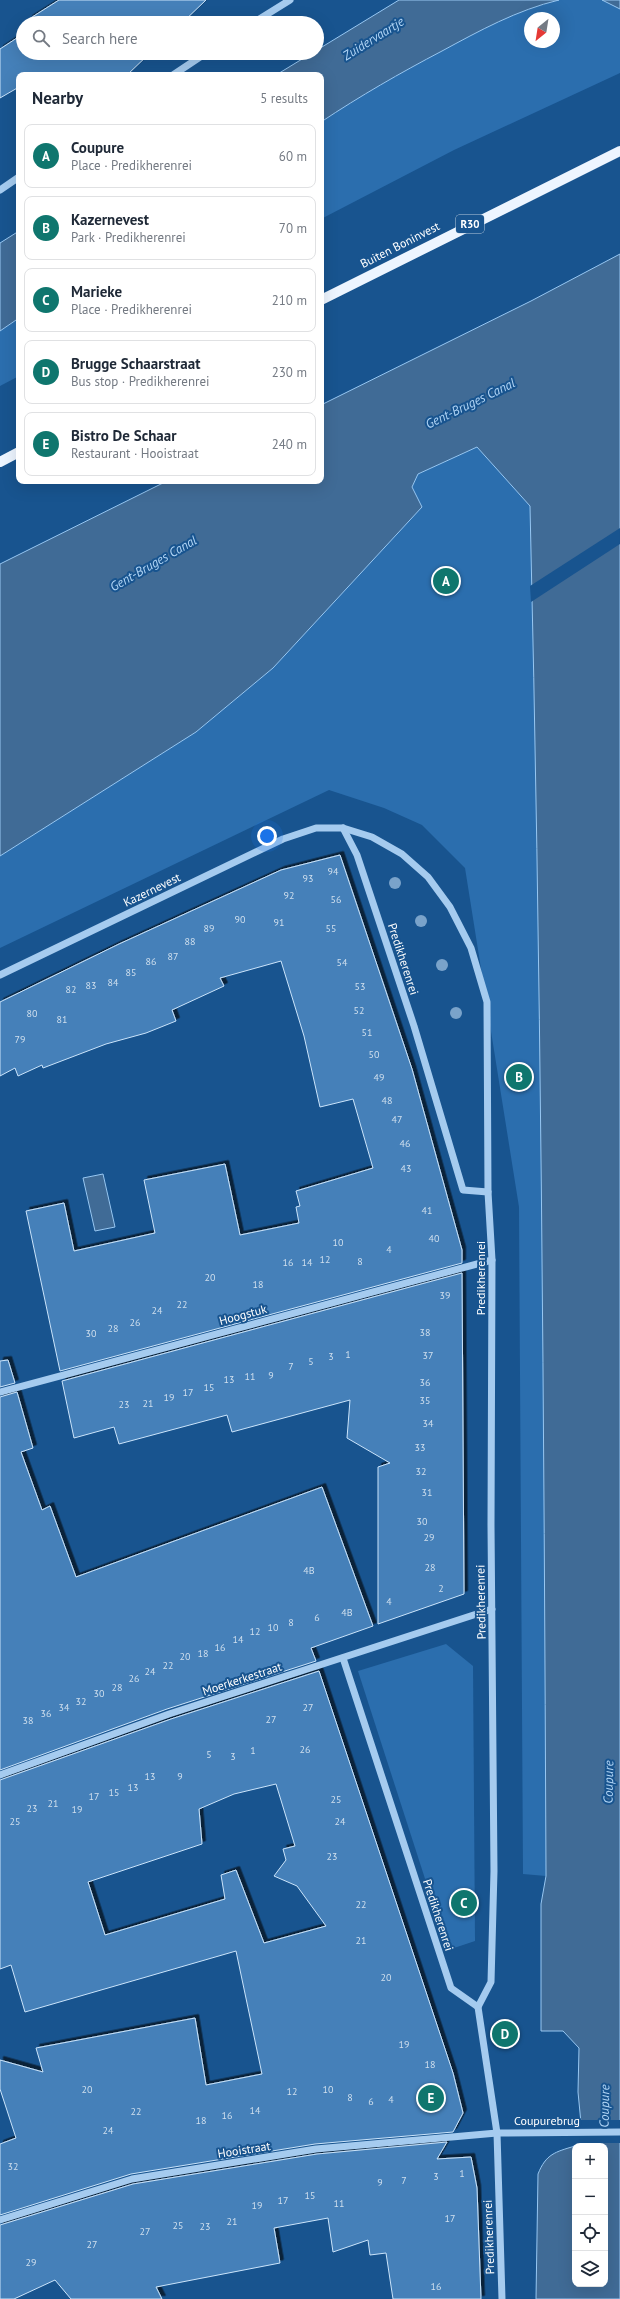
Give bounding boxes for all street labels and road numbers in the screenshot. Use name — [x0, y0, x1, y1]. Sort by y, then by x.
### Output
road number: R30 — [456, 215, 484, 233]
street label: Buiten Boninvest — [358, 218, 442, 271]
street label: Kazernevest — [121, 869, 183, 910]
street label: Predikherenrei — [385, 921, 422, 997]
street label: Predikherenrei — [473, 1241, 488, 1315]
street label: Hoogstuk — [217, 1301, 269, 1328]
street label: Predikherenrei — [472, 1565, 489, 1639]
street label: Moerkerkestraat — [200, 1659, 284, 1698]
street label: Predikherenrei — [420, 1877, 457, 1953]
street label: Coupurebrug — [514, 2113, 580, 2128]
street label: Hooistraat — [216, 2138, 271, 2161]
street label: Predikherenrei — [480, 2199, 497, 2275]

